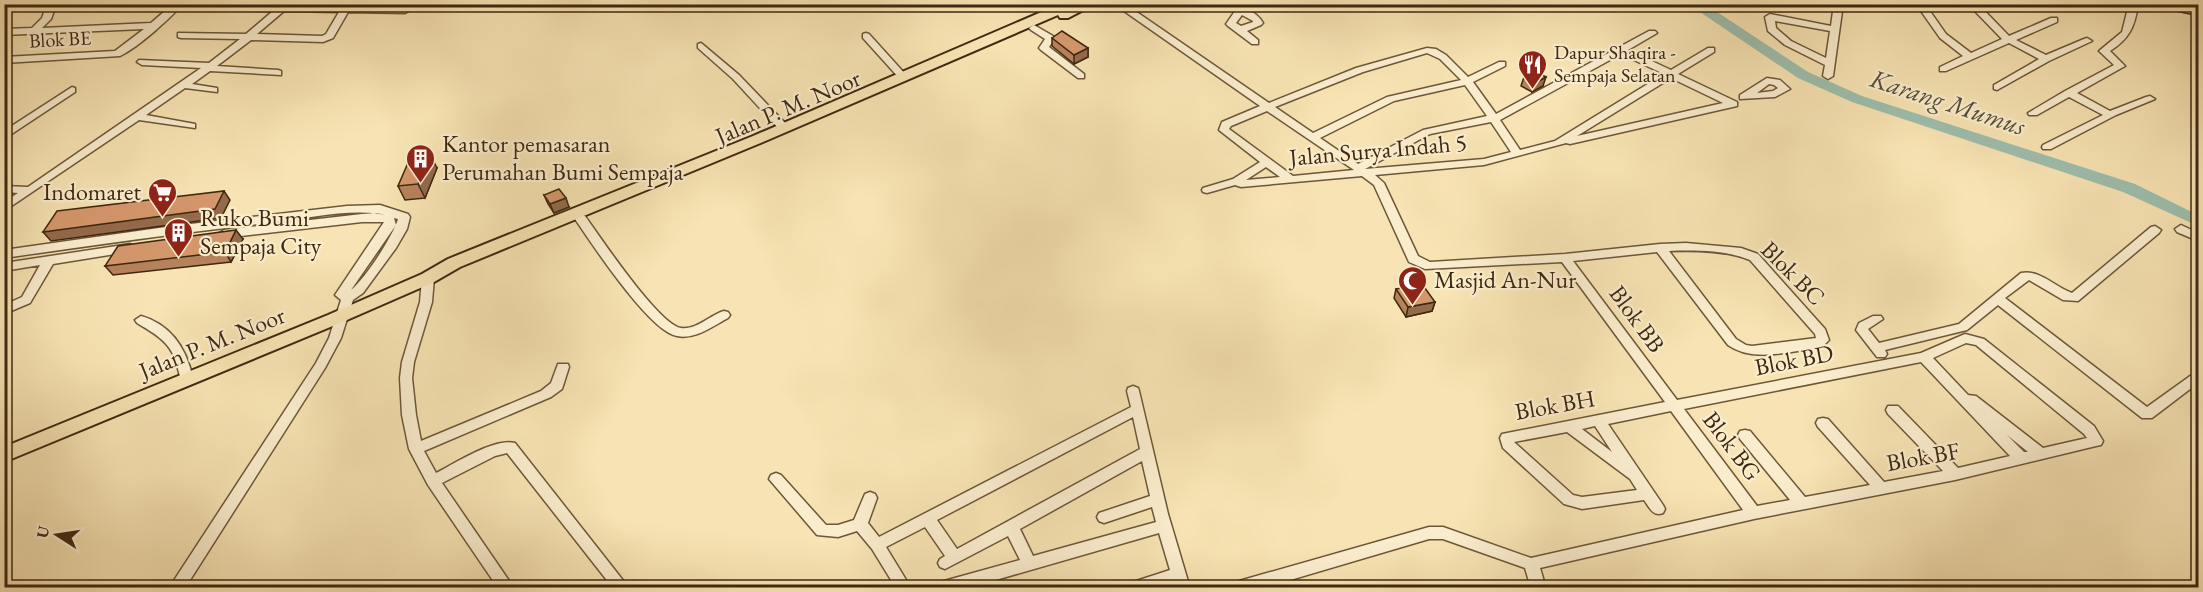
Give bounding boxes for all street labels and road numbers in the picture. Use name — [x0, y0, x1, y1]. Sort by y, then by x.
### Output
street label: Blok BE — [28, 24, 92, 54]
street label: Jalan P. M. Noor — [709, 62, 865, 152]
street label: Jalan Surya Indah 5 — [1286, 126, 1468, 173]
street label: Blok BC — [1755, 234, 1832, 311]
street label: Blok BB — [1603, 279, 1672, 358]
street label: Jalan P. M. Noor — [132, 299, 289, 387]
street label: Blok BD — [1752, 337, 1836, 382]
street label: Blok BH — [1512, 382, 1597, 427]
street label: Blok BG — [1696, 405, 1769, 487]
street label: Blok BF — [1884, 435, 1962, 478]

